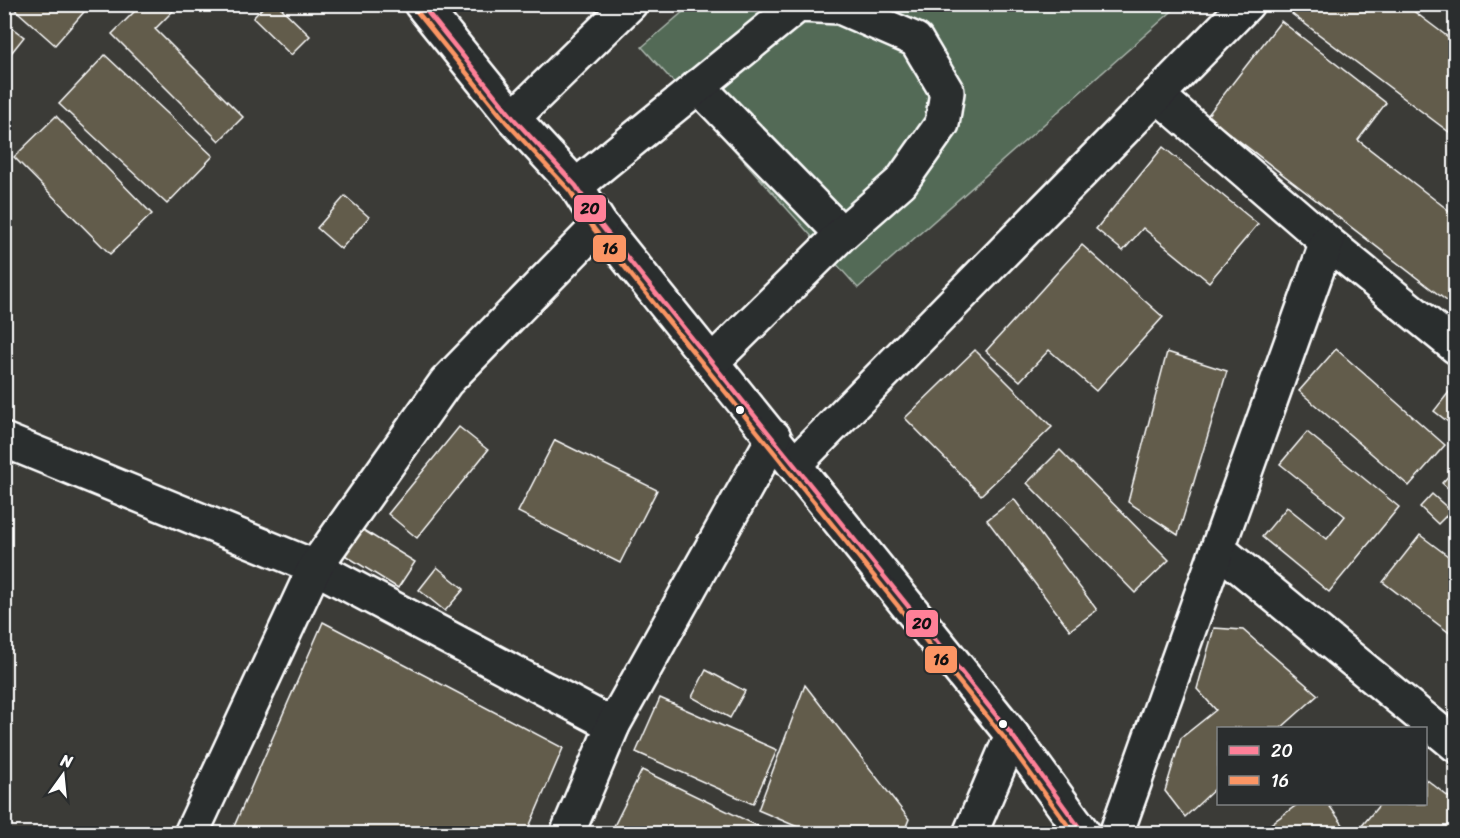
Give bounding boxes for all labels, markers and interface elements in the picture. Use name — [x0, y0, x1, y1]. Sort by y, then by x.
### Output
line badge: 20 — [573, 194, 607, 223]
text: 20 — [579, 194, 600, 223]
line badge: 16 — [592, 234, 627, 263]
text: 16 — [602, 234, 618, 263]
unlabelled marker — [734, 404, 746, 416]
line badge: 20 — [905, 609, 939, 638]
text: 20 — [911, 609, 932, 638]
line badge: 16 — [924, 645, 958, 674]
text: 16 — [933, 645, 949, 674]
unlabelled marker — [997, 718, 1009, 730]
legend — [1217, 727, 1427, 805]
text: 20 — [1271, 735, 1293, 767]
north arrow — [33, 745, 93, 805]
text: N — [57, 745, 77, 777]
text: 16 — [1271, 765, 1289, 797]

